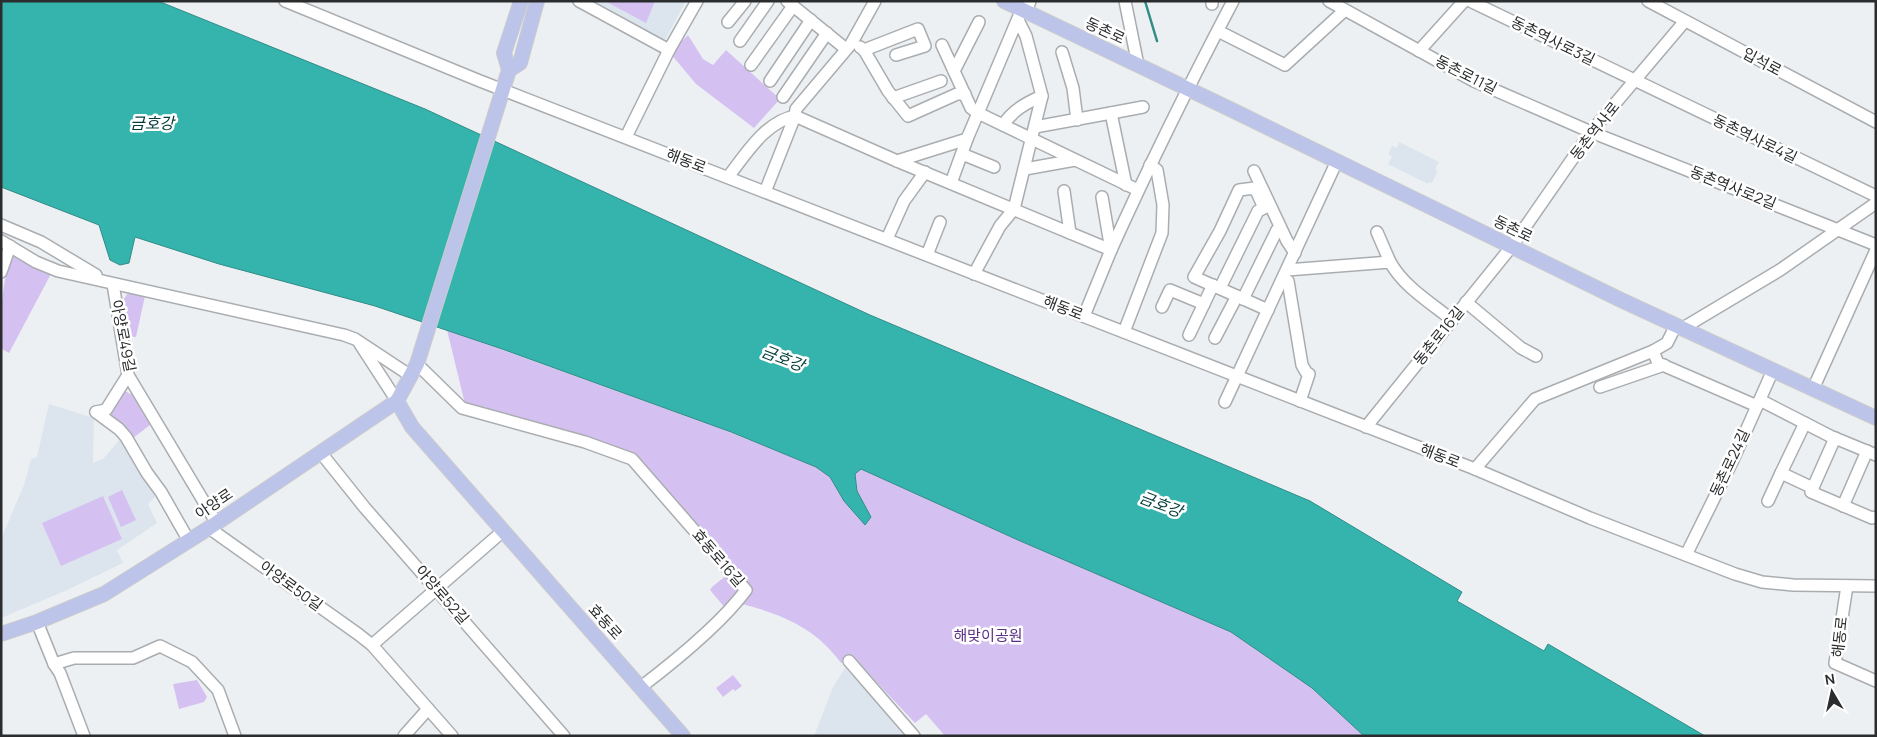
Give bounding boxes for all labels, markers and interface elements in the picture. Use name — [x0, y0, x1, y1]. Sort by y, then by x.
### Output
street label: 동촌역사로3길 — [1508, 11, 1599, 70]
street label: 동촌로 — [1082, 12, 1128, 49]
street label: 입석로 — [1739, 43, 1785, 81]
street label: 동촌로11길 — [1432, 50, 1501, 99]
street label: 동촌역사로 — [1565, 97, 1624, 164]
street label: 동촌역사로4길 — [1709, 109, 1801, 168]
water label: 금호강 — [130, 112, 176, 134]
street label: 해동로 — [663, 143, 709, 178]
street label: 동촌역사로2길 — [1687, 161, 1779, 214]
street label: 동촌로 — [1490, 210, 1536, 247]
street label: 해동로 — [1040, 290, 1086, 325]
street label: 아양로49길 — [106, 298, 141, 374]
street label: 동촌로16길 — [1408, 302, 1469, 370]
water label: 금호강 — [758, 340, 810, 377]
street label: 동촌로24길 — [1705, 426, 1754, 500]
street label: 해동로 — [1417, 438, 1463, 473]
street label: 아양로 — [191, 483, 237, 524]
water label: 금호강 — [1136, 486, 1188, 523]
street label: 효동로16길 — [687, 524, 749, 591]
street label: 아양로50길 — [256, 556, 327, 616]
street label: 아양로52길 — [411, 561, 474, 629]
street label: 효동로 — [584, 599, 627, 644]
street label: 해동로 — [1827, 615, 1852, 659]
park label: 해맞이공원 — [953, 625, 1023, 646]
north arrow — [1807, 667, 1857, 717]
text: N — [1823, 668, 1836, 689]

